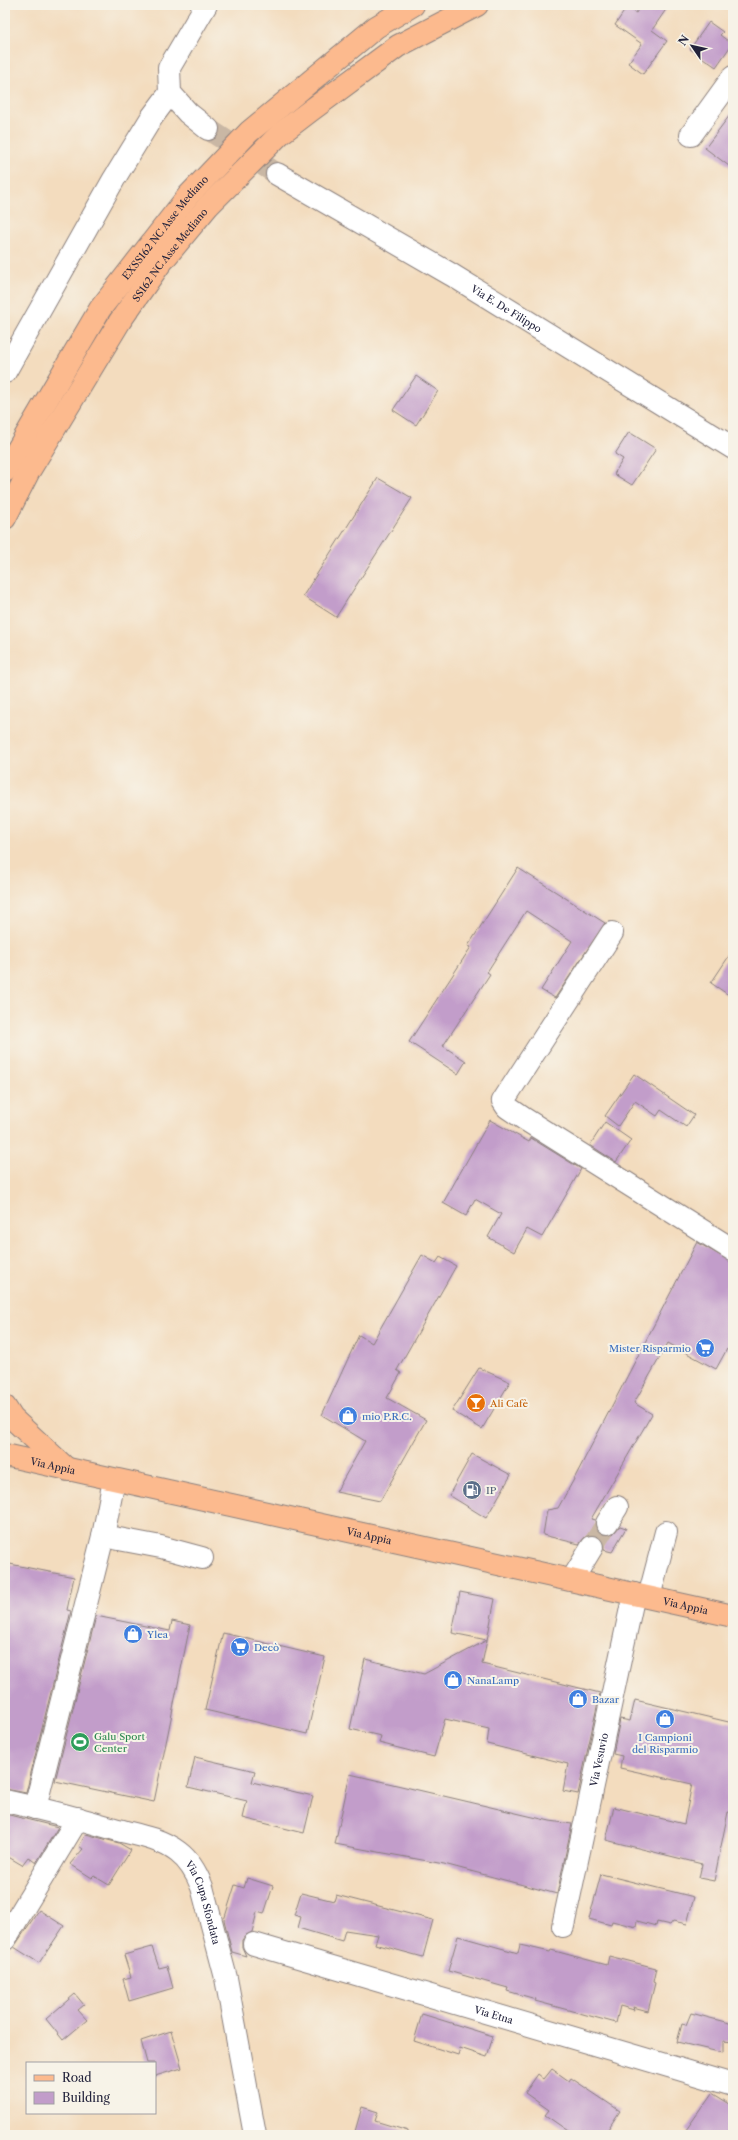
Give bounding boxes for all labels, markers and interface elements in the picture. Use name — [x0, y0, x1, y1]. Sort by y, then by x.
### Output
north arrow — [672, 26, 712, 66]
text: N — [675, 32, 692, 48]
street label: EXSS162 NC Asse Mediano — [119, 174, 211, 282]
street label: SS162 NC Asse Mediano — [130, 206, 210, 304]
street label: Via E. De Filippo — [468, 281, 544, 335]
supermarket icon: Mister Risparmio — [694, 1337, 716, 1359]
place label: Mister Risparmio — [609, 1342, 691, 1355]
bar icon: Ali Cafè — [465, 1392, 487, 1414]
place label: Ali Cafè — [489, 1397, 529, 1410]
shop icon: mio P.R.C. — [337, 1405, 359, 1427]
place label: mio P.R.C. — [362, 1410, 412, 1423]
street label: Via Appia — [28, 1454, 77, 1477]
fuel station icon: IP — [461, 1479, 483, 1501]
place label: IP — [486, 1484, 497, 1497]
street label: Via Appia — [344, 1524, 394, 1547]
street label: Via Appia — [661, 1594, 710, 1617]
shop icon: Ylea — [122, 1623, 144, 1645]
place label: Ylea — [146, 1628, 169, 1641]
supermarket icon: Decò — [229, 1636, 251, 1658]
place label: Decò — [254, 1641, 279, 1654]
shop icon: NanaLamp — [442, 1669, 464, 1691]
place label: NanaLamp — [467, 1674, 519, 1687]
shop icon: Bazar — [567, 1688, 589, 1710]
place label: Bazar — [592, 1693, 620, 1706]
shop icon: I Campioni del Risparmio — [654, 1708, 676, 1730]
place label: Galu Sport Center — [94, 1730, 146, 1755]
sports icon: Galu Sport Center — [69, 1731, 91, 1753]
place label: I Campioni del Risparmio — [632, 1731, 698, 1756]
street label: Via Vesuvio — [586, 1732, 611, 1789]
street label: Via Cupa Sfondata — [182, 1857, 224, 1946]
street label: Via Etna — [472, 2002, 516, 2027]
legend — [26, 2062, 156, 2114]
text: Road — [62, 2070, 92, 2085]
text: Building — [62, 2090, 110, 2105]

